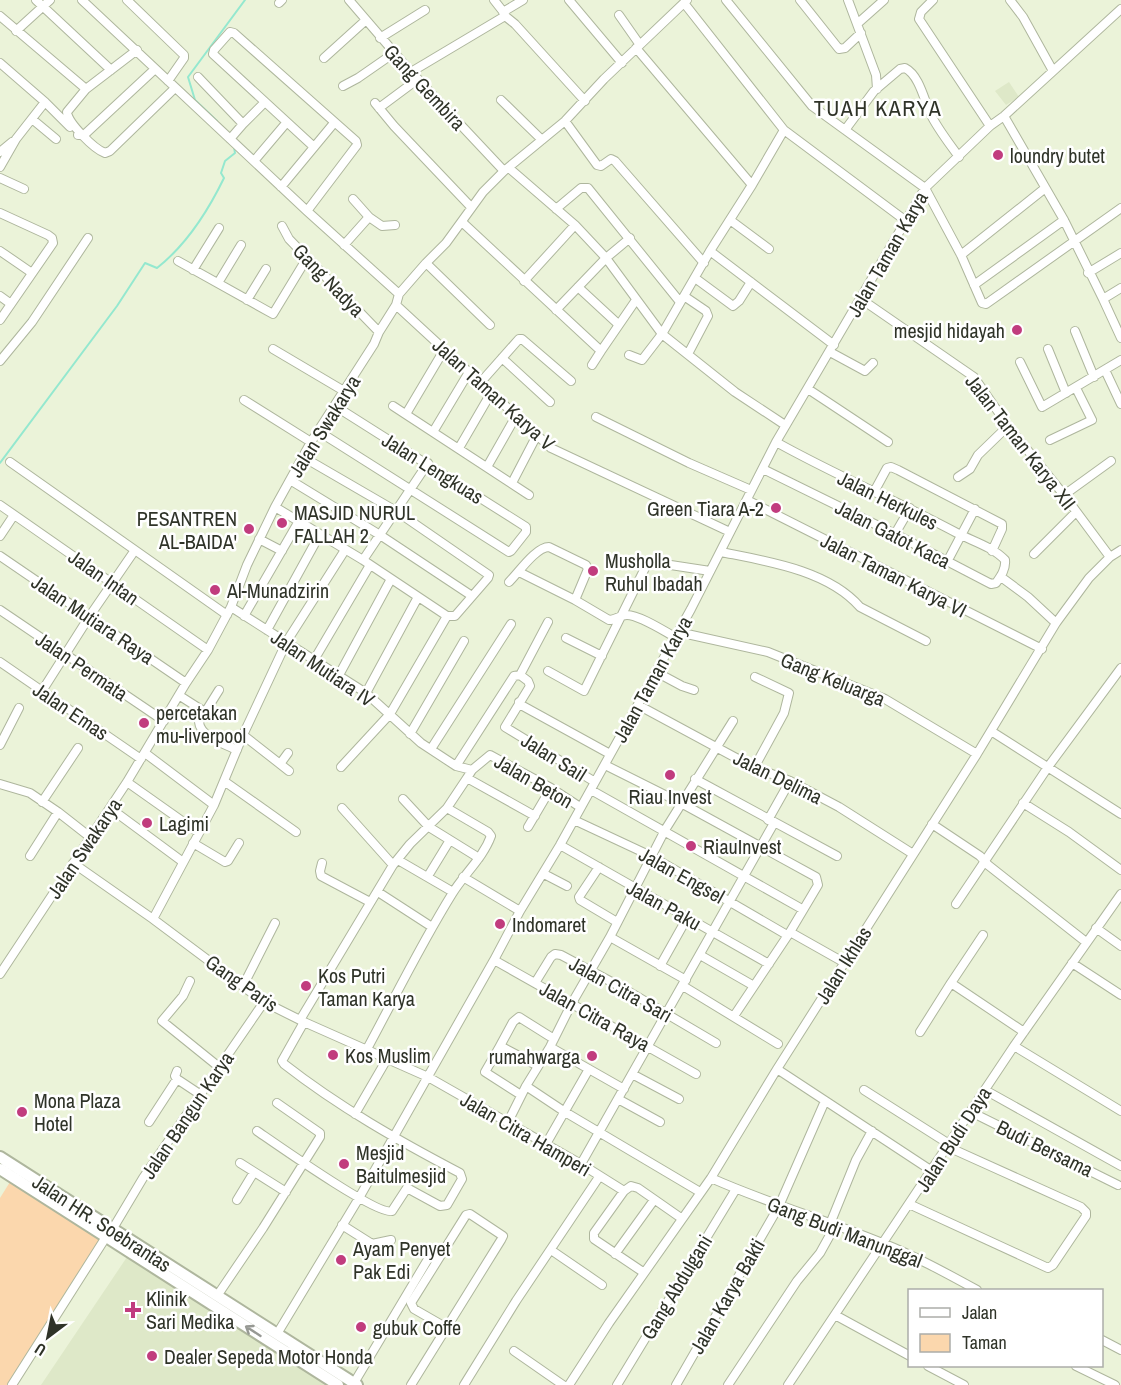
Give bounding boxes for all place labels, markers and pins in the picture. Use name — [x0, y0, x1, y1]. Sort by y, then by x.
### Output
place label: loundry butet — [1010, 142, 1105, 169]
marker: loundry butet — [991, 148, 1005, 162]
place label: mesjid hidayah — [894, 317, 1005, 344]
marker: mesjid hidayah — [1010, 323, 1024, 337]
place label: Green Tiara A-2 — [647, 495, 764, 522]
place label: MASJID NURUL FALLAH 2 — [294, 499, 415, 549]
marker: Green Tiara A-2 — [769, 501, 783, 515]
place label: PESANTREN AL-BAIDA' — [137, 505, 237, 555]
marker: MASJID NURUL FALLAH 2 — [275, 516, 289, 530]
marker: PESANTREN AL-BAIDA' — [242, 522, 256, 536]
place label: Musholla Ruhul Ibadah — [605, 547, 703, 597]
marker: Musholla Ruhul Ibadah — [586, 564, 600, 578]
place label: Al-Munadzirin — [226, 577, 329, 604]
marker: Al-Munadzirin — [208, 583, 222, 597]
place label: percetakan mu-liverpool — [156, 699, 246, 749]
marker: percetakan mu-liverpool — [137, 716, 151, 730]
marker: Riau Invest — [663, 768, 677, 782]
place label: Riau Invest — [629, 783, 712, 810]
place label: Lagimi — [159, 810, 209, 837]
marker: Lagimi — [140, 816, 154, 830]
place label: RiauInvest — [703, 833, 782, 860]
marker: RiauInvest — [684, 839, 698, 853]
place label: Indomaret — [512, 911, 586, 938]
marker: Indomaret — [493, 917, 507, 931]
place label: Kos Putri Taman Karya — [318, 962, 415, 1012]
marker: Kos Putri Taman Karya — [299, 979, 313, 993]
place label: Kos Muslim — [345, 1042, 431, 1069]
place label: rumahwarga — [489, 1043, 580, 1070]
marker: Kos Muslim — [326, 1048, 340, 1062]
marker: rumahwarga — [585, 1049, 599, 1063]
place label: Mona Plaza Hotel — [34, 1087, 121, 1137]
marker: Mona Plaza Hotel — [15, 1105, 29, 1119]
place label: Mesjid Baitulmesjid — [356, 1139, 446, 1189]
marker: Mesjid Baitulmesjid — [337, 1157, 351, 1171]
place label: Ayam Penyet Pak Edi — [352, 1235, 451, 1285]
marker: Ayam Penyet Pak Edi — [334, 1253, 348, 1267]
place label: Klinik Sari Medika — [146, 1285, 234, 1335]
marker: Klinik Sari Medika — [124, 1301, 142, 1319]
place label: gubuk Coffe — [373, 1314, 461, 1341]
marker: gubuk Coffe — [354, 1320, 368, 1334]
place label: Dealer Sepeda Motor Honda — [164, 1343, 373, 1370]
marker: Dealer Sepeda Motor Honda — [145, 1349, 159, 1363]

